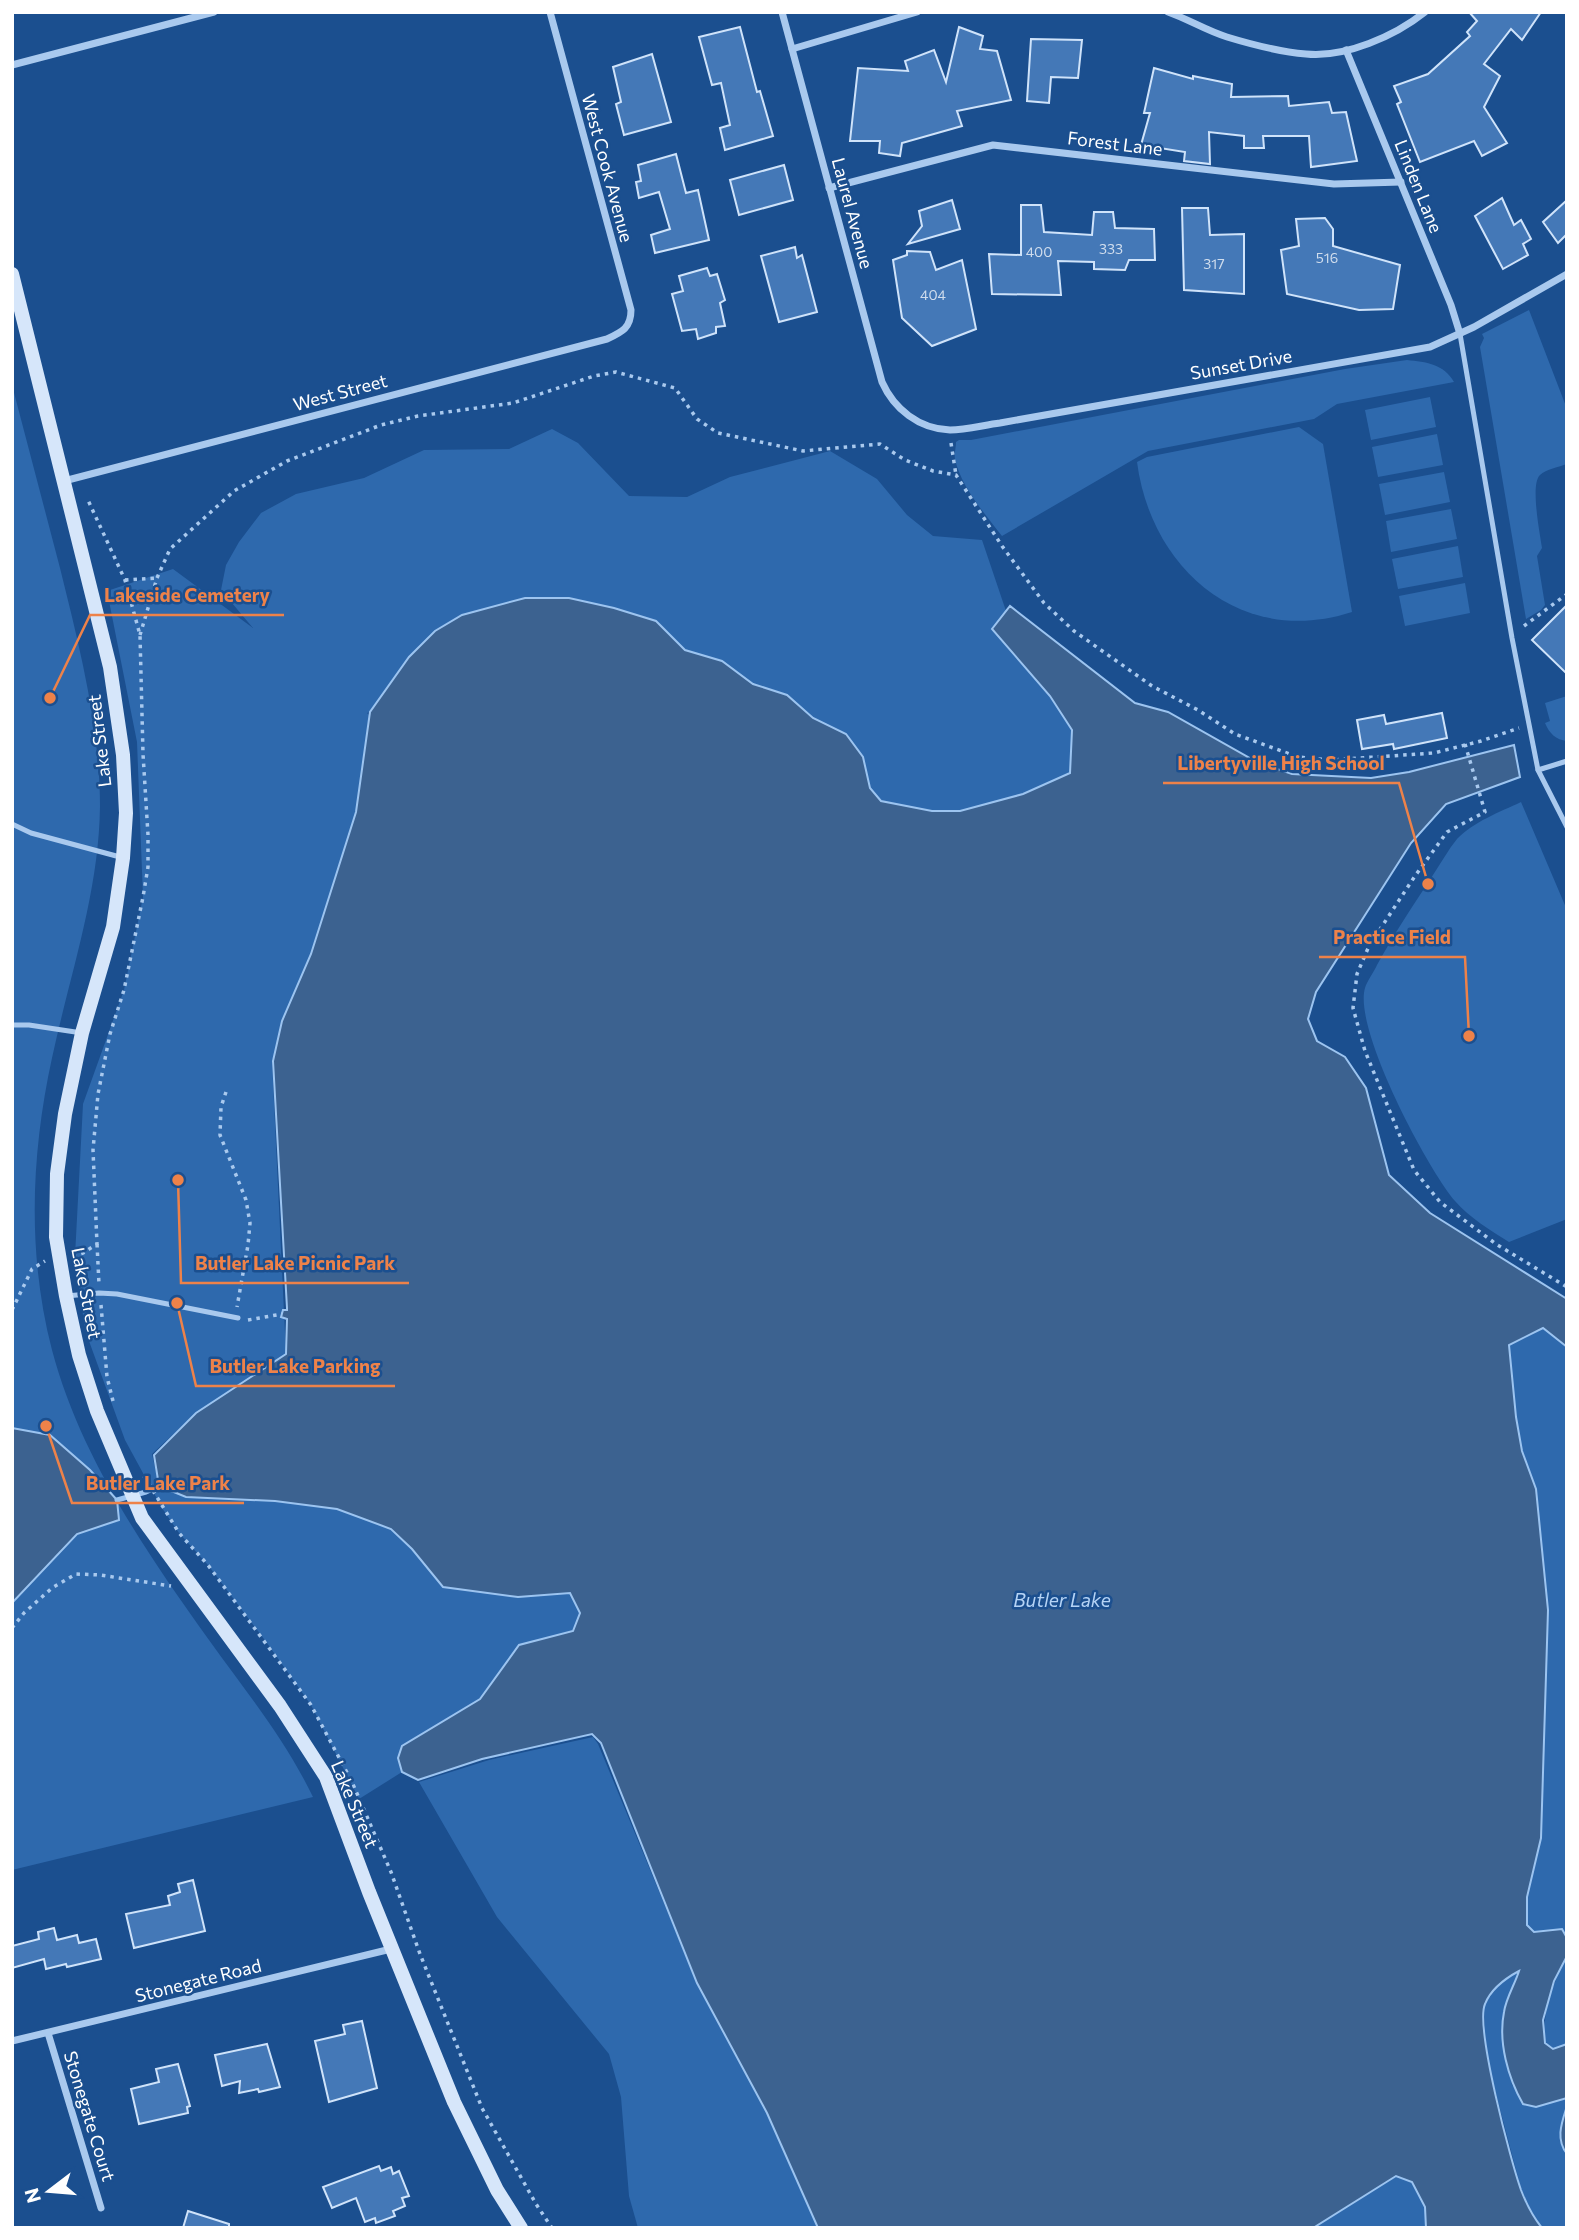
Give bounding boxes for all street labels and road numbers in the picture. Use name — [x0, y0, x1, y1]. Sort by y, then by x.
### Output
street label: West Cook Avenue — [578, 91, 638, 245]
street label: Forest Lane — [1066, 126, 1164, 160]
street label: Linden Lane — [1390, 136, 1448, 236]
street label: Laurel Avenue — [828, 155, 878, 271]
street label: Sunset Drive — [1188, 344, 1294, 384]
street label: West Street — [291, 369, 389, 415]
street label: Lake Street — [82, 694, 116, 788]
street label: Lake Street — [67, 1245, 107, 1341]
street label: Lake Street — [327, 1757, 383, 1851]
street label: Stonegate Road — [133, 1954, 263, 2006]
street label: Stonegate Court — [60, 2048, 120, 2184]

